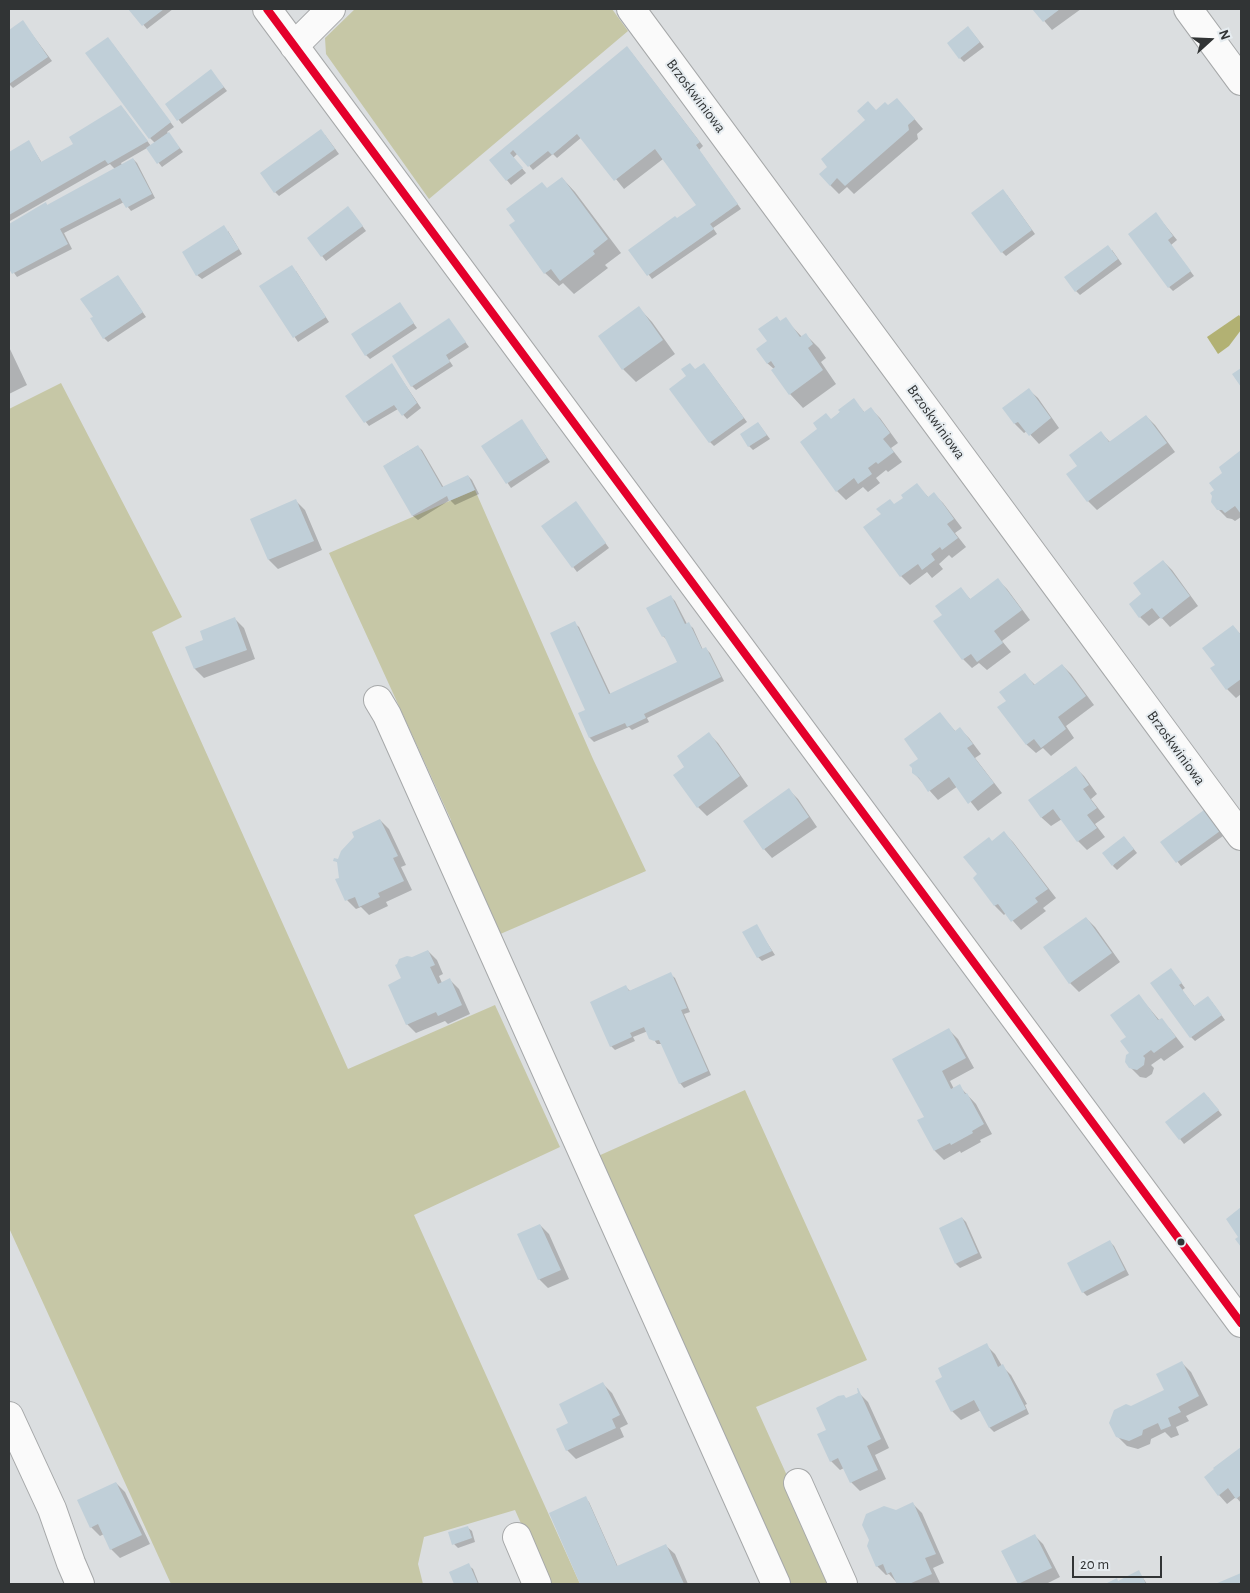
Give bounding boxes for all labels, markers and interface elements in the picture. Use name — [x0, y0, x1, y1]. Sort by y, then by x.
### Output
north arrow — [1185, 15, 1235, 65]
text: N — [1216, 28, 1232, 42]
street label: Brzoskwiniowa — [662, 56, 730, 136]
street label: Brzoskwiniowa — [903, 381, 969, 463]
street label: Brzoskwiniowa — [1143, 707, 1209, 789]
unlabelled marker — [1176, 1237, 1186, 1247]
scale bar — [1075, 1546, 1165, 1578]
text: 20 m — [1080, 1557, 1109, 1572]

